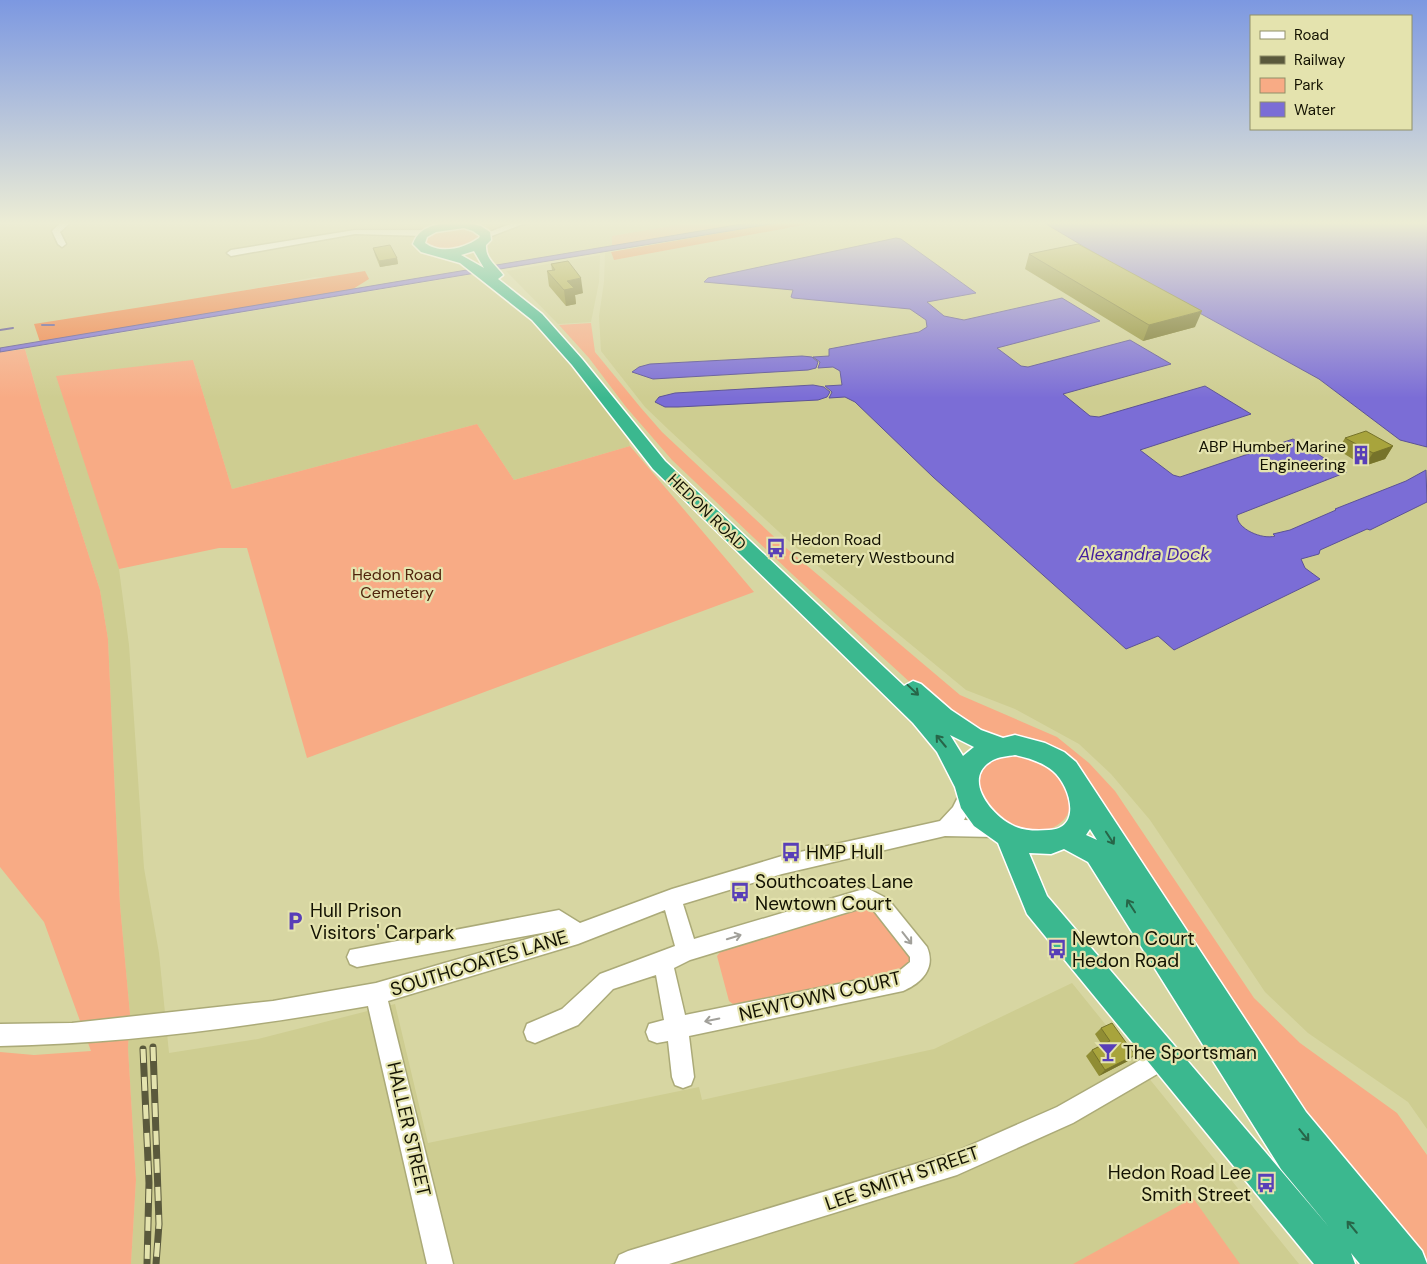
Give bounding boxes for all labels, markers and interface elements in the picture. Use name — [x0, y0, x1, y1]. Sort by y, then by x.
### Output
legend — [1250, 15, 1412, 130]
text: Road — [1294, 25, 1329, 45]
text: Railway — [1294, 50, 1346, 70]
text: Park — [1294, 75, 1324, 95]
text: Water — [1294, 100, 1336, 120]
place label: ABP Humber Marine Engineering — [1198, 436, 1346, 475]
building icon: ABP Humber Marine Engineering — [1350, 444, 1372, 466]
street label: HEDON ROAD — [663, 469, 751, 555]
place label: Hedon Road Cemetery Westbound — [791, 529, 954, 568]
bus stop icon: Hedon Road Cemetery Westbound — [765, 537, 787, 559]
water label: Alexandra Dock — [1078, 542, 1210, 566]
park label: Hedon Road Cemetery — [352, 564, 442, 603]
one-way arrow — [907, 684, 920, 696]
one-way arrow — [935, 735, 946, 748]
one-way arrow — [1105, 831, 1115, 845]
place label: HMP Hull — [806, 840, 883, 865]
bus stop icon: HMP Hull — [780, 841, 802, 863]
place label: Southcoates Lane Newtown Court — [755, 869, 913, 916]
bus stop icon: Southcoates Lane Newtown Court — [729, 881, 751, 903]
place label: Hull Prison Visitors' Carpark — [310, 898, 455, 945]
one-way arrow — [1125, 899, 1136, 913]
parking icon: Hull Prison Visitors' Carpark — [284, 910, 306, 932]
street label: SOUTHCOATES LANE — [387, 924, 571, 1002]
place label: Newton Court Hedon Road — [1072, 926, 1195, 973]
one-way arrow — [725, 931, 741, 941]
one-way arrow — [902, 931, 912, 945]
bus stop icon: Newton Court Hedon Road — [1046, 938, 1068, 960]
street label: NEWTOWN COURT — [736, 965, 904, 1027]
one-way arrow — [704, 1016, 720, 1026]
place label: The Sportsman — [1123, 1040, 1257, 1065]
bar icon: The Sportsman — [1097, 1041, 1119, 1063]
street label: HALLER STREET — [381, 1059, 437, 1199]
one-way arrow — [1298, 1129, 1309, 1142]
street label: LEE SMITH STREET — [822, 1140, 983, 1216]
place label: Hedon Road Lee Smith Street — [1108, 1160, 1251, 1207]
bus stop icon: Hedon Road Lee Smith Street — [1255, 1172, 1277, 1194]
one-way arrow — [1346, 1220, 1357, 1233]

